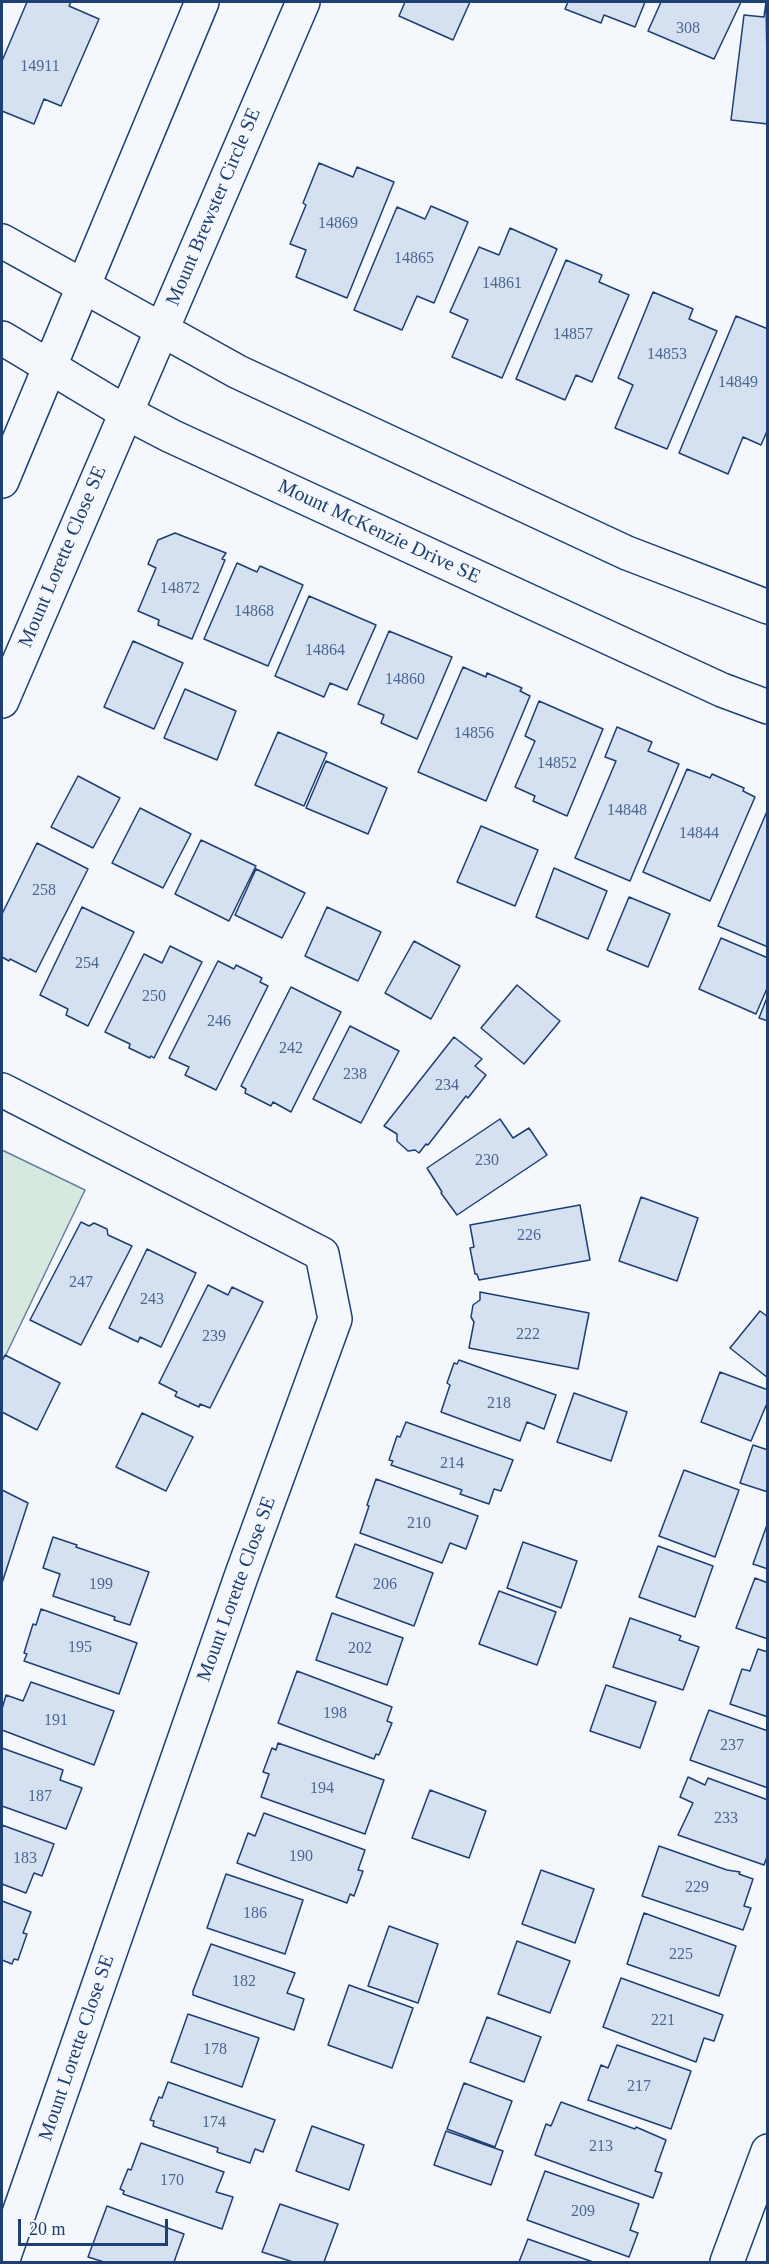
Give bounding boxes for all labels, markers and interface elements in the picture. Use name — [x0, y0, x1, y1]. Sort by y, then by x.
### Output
house number: 308 — [676, 19, 700, 39]
house number: 14911 — [20, 57, 60, 77]
street label: Mount Brewster Circle SE — [161, 104, 267, 310]
house number: 14869 — [318, 214, 358, 234]
house number: 14865 — [394, 249, 434, 269]
house number: 14861 — [482, 274, 522, 294]
house number: 14857 — [553, 325, 593, 345]
house number: 14853 — [647, 345, 687, 365]
house number: 14849 — [718, 373, 758, 393]
street label: Mount Lorette Close SE — [14, 463, 112, 651]
street label: Mount McKenzie Drive SE — [274, 475, 484, 589]
house number: 14872 — [160, 579, 200, 599]
house number: 14868 — [234, 602, 274, 622]
house number: 14864 — [305, 641, 345, 661]
house number: 14860 — [385, 670, 425, 690]
house number: 14856 — [454, 724, 494, 744]
house number: 14852 — [537, 754, 577, 774]
house number: 14848 — [607, 801, 647, 821]
house number: 14844 — [679, 824, 719, 844]
house number: 258 — [32, 881, 56, 901]
house number: 254 — [75, 954, 99, 974]
house number: 250 — [142, 987, 166, 1007]
house number: 246 — [207, 1012, 231, 1032]
house number: 242 — [279, 1039, 303, 1059]
house number: 238 — [343, 1065, 367, 1085]
house number: 234 — [435, 1076, 459, 1096]
house number: 230 — [475, 1151, 499, 1171]
house number: 226 — [517, 1226, 541, 1246]
house number: 247 — [69, 1273, 93, 1293]
house number: 243 — [140, 1290, 164, 1310]
house number: 222 — [516, 1325, 540, 1345]
house number: 239 — [202, 1327, 226, 1347]
house number: 218 — [487, 1394, 511, 1414]
house number: 214 — [440, 1454, 464, 1474]
street label: Mount Lorette Close SE — [192, 1493, 282, 1685]
house number: 210 — [407, 1514, 431, 1534]
house number: 199 — [89, 1575, 113, 1595]
house number: 206 — [373, 1575, 397, 1595]
house number: 195 — [68, 1638, 92, 1658]
house number: 202 — [348, 1639, 372, 1659]
house number: 198 — [323, 1704, 347, 1724]
house number: 191 — [44, 1711, 68, 1731]
house number: 237 — [720, 1736, 744, 1756]
house number: 194 — [310, 1779, 334, 1799]
house number: 187 — [28, 1787, 52, 1807]
house number: 233 — [714, 1809, 738, 1829]
house number: 190 — [289, 1847, 313, 1867]
house number: 183 — [13, 1849, 37, 1869]
house number: 229 — [685, 1878, 709, 1898]
house number: 186 — [243, 1904, 267, 1924]
house number: 225 — [669, 1945, 693, 1965]
street label: Mount Lorette Close SE — [34, 1952, 120, 2144]
house number: 182 — [232, 1972, 256, 1992]
house number: 221 — [651, 2011, 675, 2031]
house number: 178 — [203, 2040, 227, 2060]
house number: 217 — [627, 2077, 651, 2097]
house number: 174 — [202, 2113, 226, 2133]
house number: 213 — [589, 2137, 613, 2157]
house number: 170 — [160, 2171, 184, 2191]
house number: 209 — [571, 2202, 595, 2222]
scale bar — [21, 2207, 171, 2245]
text: 20 m — [29, 2219, 66, 2239]

